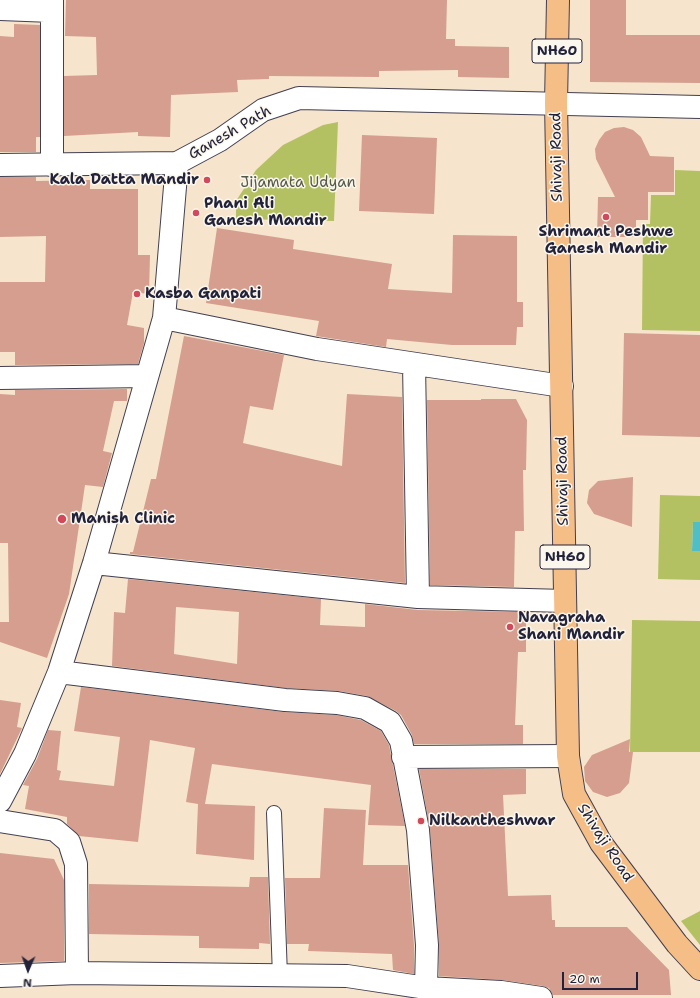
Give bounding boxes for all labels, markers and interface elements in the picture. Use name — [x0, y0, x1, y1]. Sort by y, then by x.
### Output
road number: NH60 — [532, 39, 582, 63]
street label: Ganesh Path — [185, 102, 275, 164]
street label: Shivaji Road — [547, 112, 567, 202]
place label: Kala Datta Mandir — [50, 171, 199, 189]
park label: Jijamata Udyan — [240, 174, 356, 192]
marker: Kala Datta Mandir — [202, 175, 212, 185]
place label: Phani Ali Ganesh Mandir — [204, 195, 327, 230]
marker: Phani Ali Ganesh Mandir — [191, 208, 201, 218]
marker: Shrimant Peshwe Ganesh Mandir — [601, 212, 611, 222]
place label: Shrimant Peshwe Ganesh Mandir — [539, 223, 673, 258]
place label: Kasba Ganpati — [145, 285, 261, 303]
marker: Kasba Ganpati — [132, 289, 142, 299]
street label: Shivaji Road — [553, 436, 573, 526]
place label: Manish Clinic — [71, 510, 175, 528]
marker: Manish Clinic — [56, 513, 68, 525]
road number: NH60 — [540, 545, 590, 569]
place label: Navagraha Shani Mandir — [518, 609, 625, 644]
marker: Navagraha Shani Mandir — [505, 622, 515, 632]
street label: Shivaji Road — [573, 801, 637, 885]
place label: Nilkantheshwar — [429, 812, 555, 830]
marker: Nilkantheshwar — [416, 816, 426, 826]
north arrow — [8, 950, 48, 990]
scale bar — [564, 964, 640, 990]
text: 20 m — [569, 971, 600, 987]
text: N — [23, 975, 32, 990]

